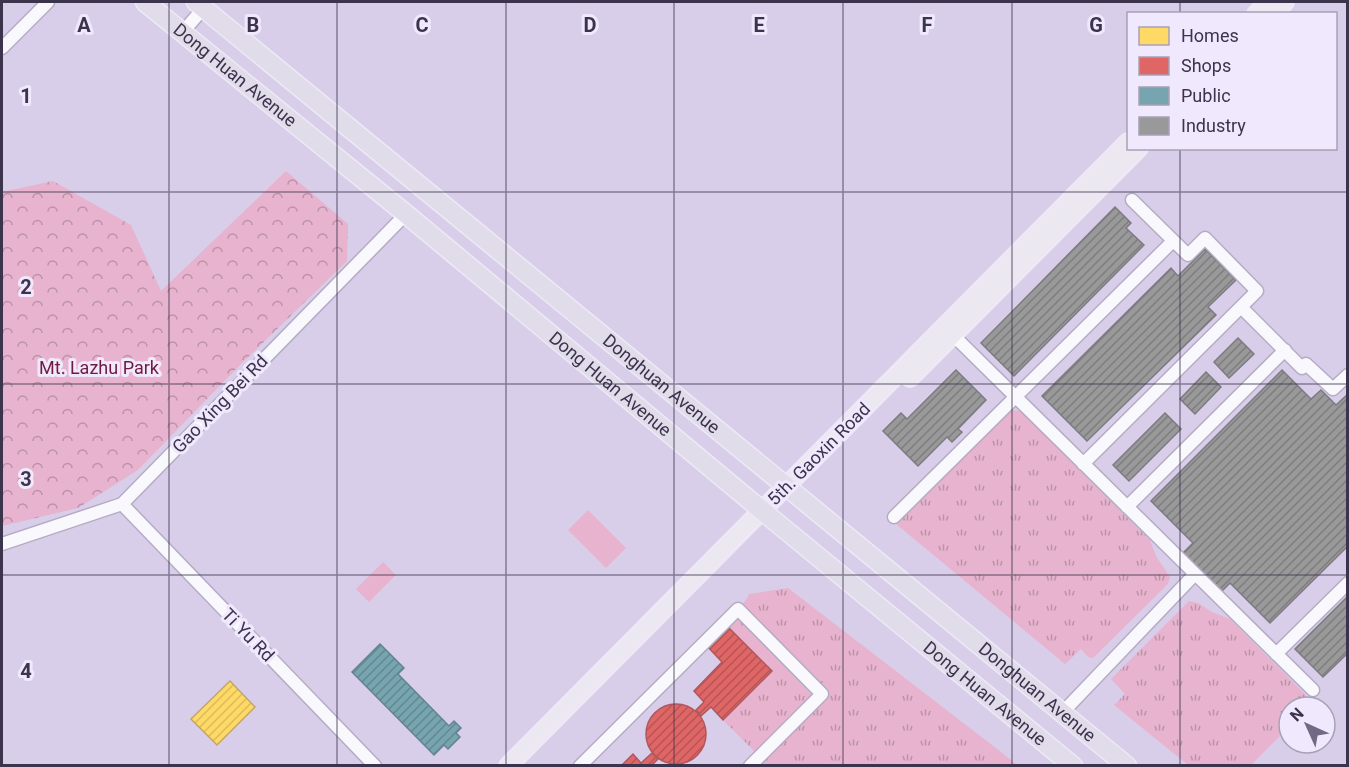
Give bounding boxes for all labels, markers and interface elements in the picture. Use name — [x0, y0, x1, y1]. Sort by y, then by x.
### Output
legend — [1127, 12, 1337, 150]
text: A — [77, 13, 91, 37]
text: B — [247, 13, 259, 37]
text: C — [415, 13, 429, 37]
text: D — [584, 13, 597, 37]
text: E — [753, 13, 765, 37]
text: F — [922, 13, 933, 37]
text: G — [1089, 13, 1103, 37]
street label: Dong Huan Avenue — [170, 19, 301, 131]
text: Homes — [1181, 25, 1239, 46]
text: Shops — [1181, 55, 1231, 76]
text: 1 — [20, 84, 32, 108]
text: Public — [1181, 85, 1231, 106]
text: Industry — [1181, 115, 1246, 136]
text: 2 — [20, 275, 32, 299]
street label: Dong Huan Avenue — [545, 327, 676, 441]
street label: Donghuan Avenue — [599, 329, 724, 438]
street label: Gao Xing Bei Rd — [168, 350, 272, 457]
park label: Mt. Lazhu Park — [39, 357, 160, 378]
street label: 5th. Gaoxin Road — [763, 398, 874, 509]
text: 3 — [20, 467, 32, 491]
street label: Ti Yu Rd — [218, 604, 279, 666]
street label: Dong Huan Avenue — [920, 637, 1051, 750]
street label: Donghuan Avenue — [975, 638, 1100, 746]
text: 4 — [20, 659, 32, 683]
north arrow — [1277, 695, 1337, 755]
text: N — [1286, 704, 1307, 725]

